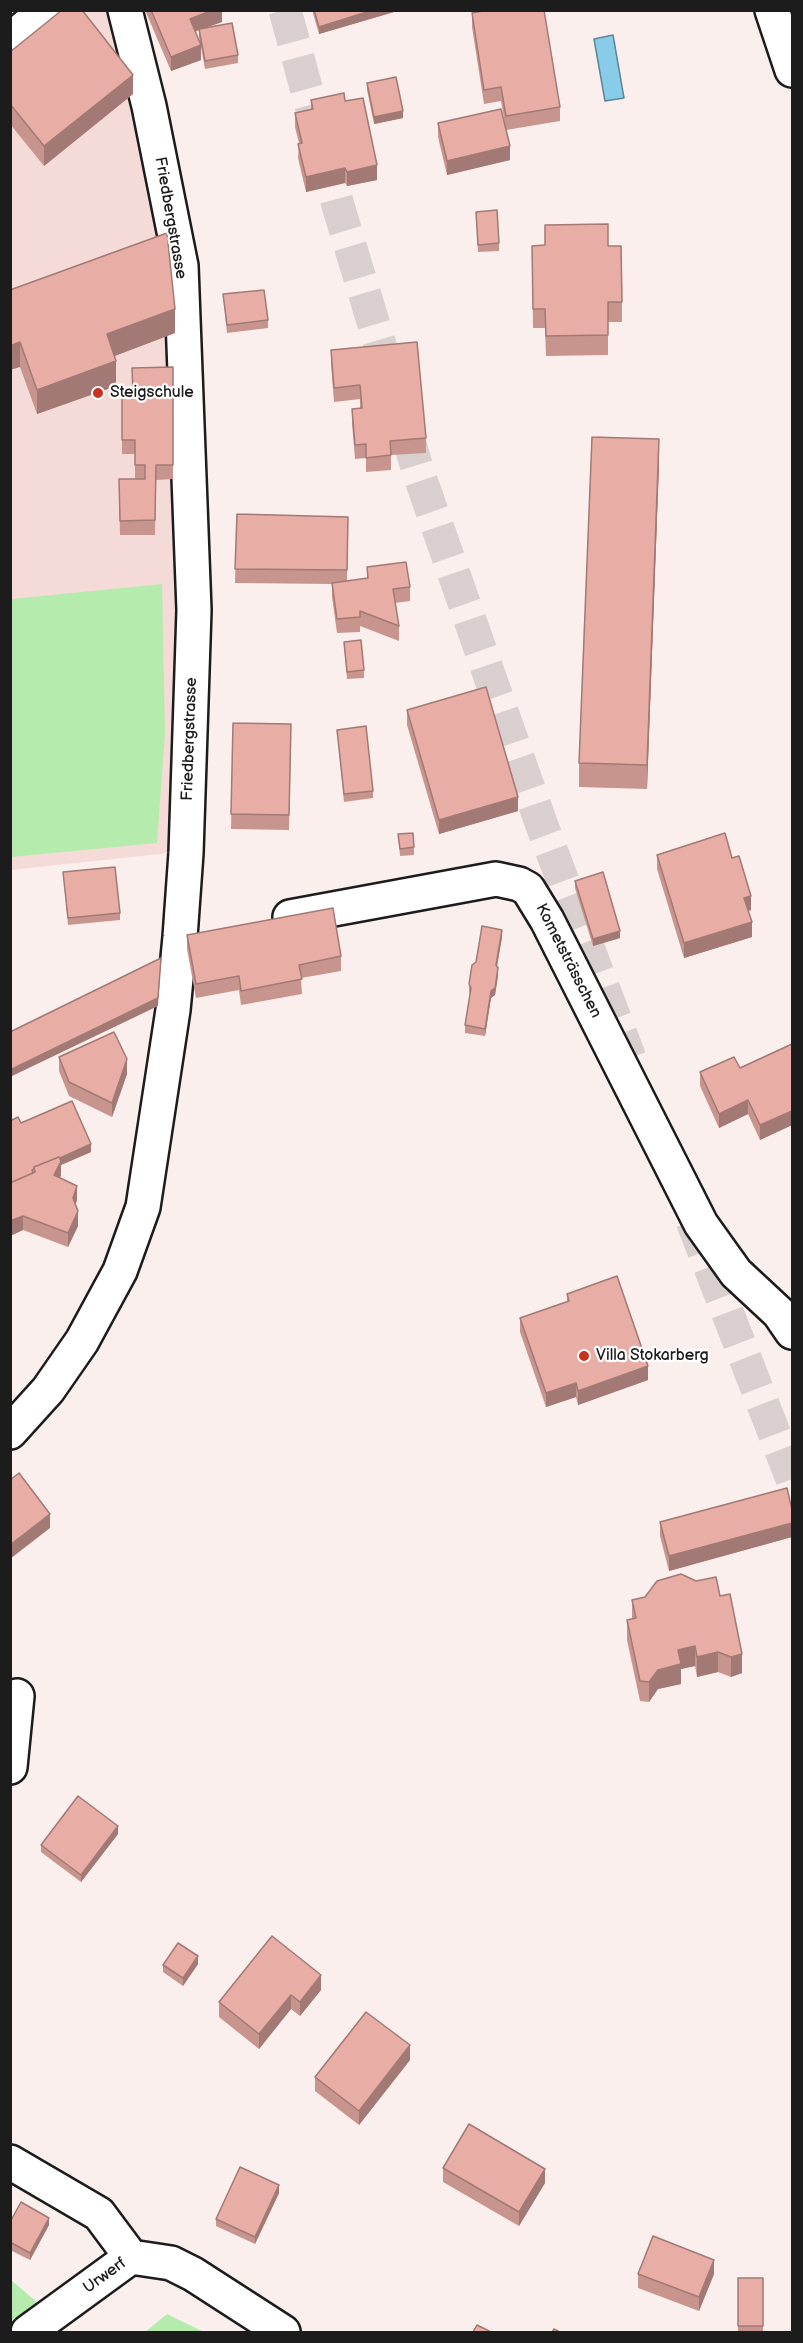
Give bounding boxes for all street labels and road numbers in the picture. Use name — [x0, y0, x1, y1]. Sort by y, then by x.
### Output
street label: Friedbergstrasse — [150, 155, 190, 281]
street label: Friedbergstrasse — [178, 677, 202, 801]
street label: Kometsträsschen — [531, 901, 605, 1021]
street label: Urwerf — [80, 2254, 130, 2298]

